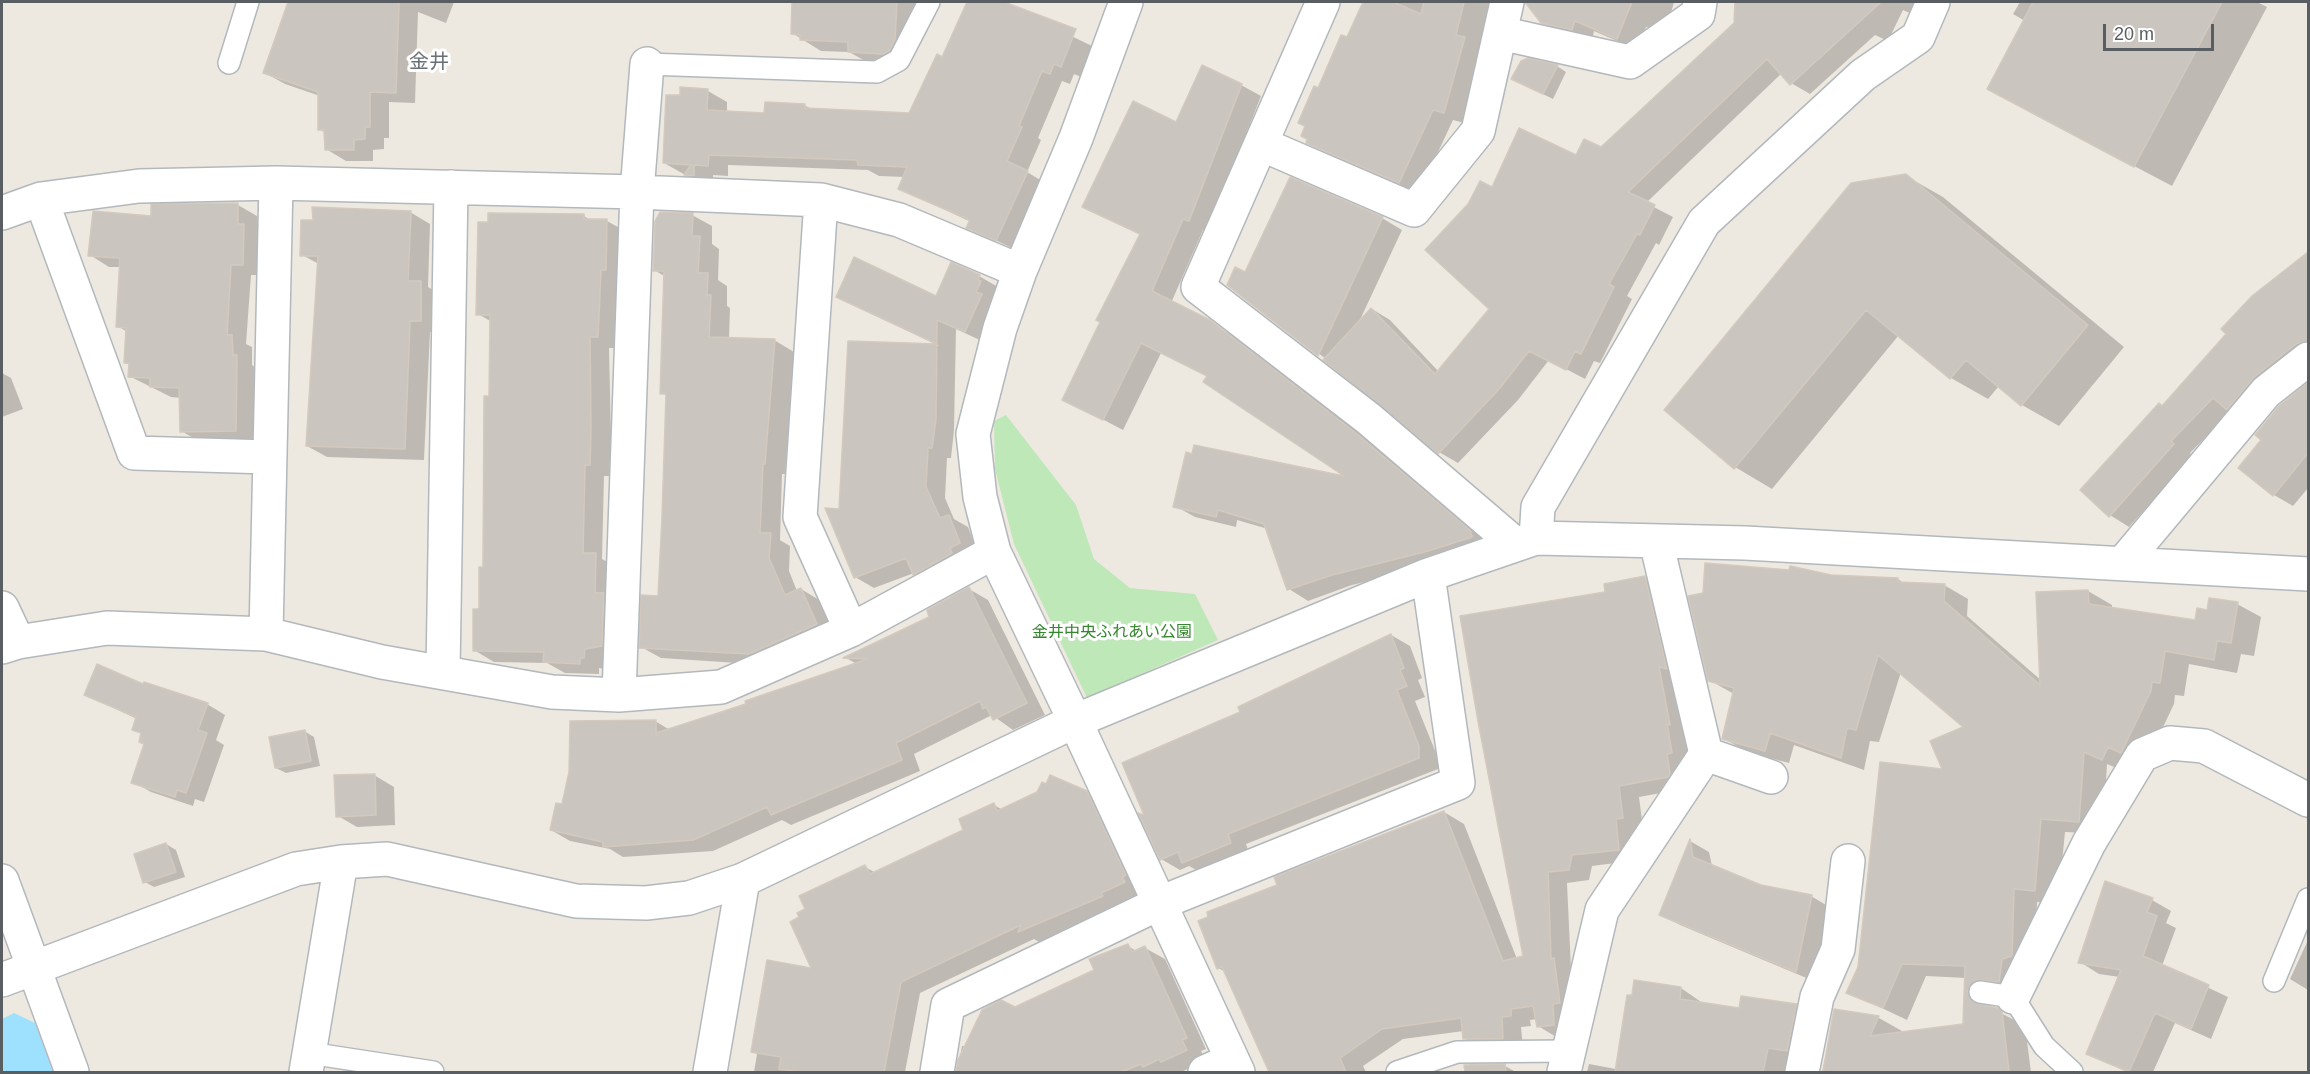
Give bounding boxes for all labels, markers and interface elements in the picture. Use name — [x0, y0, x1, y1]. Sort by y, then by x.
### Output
scale bar — [2106, 12, 2217, 50]
text: 20 m — [2114, 24, 2154, 44]
district label: 金井 — [409, 50, 449, 74]
park label: 金井中央ふれあい公園 — [1032, 623, 1192, 643]

